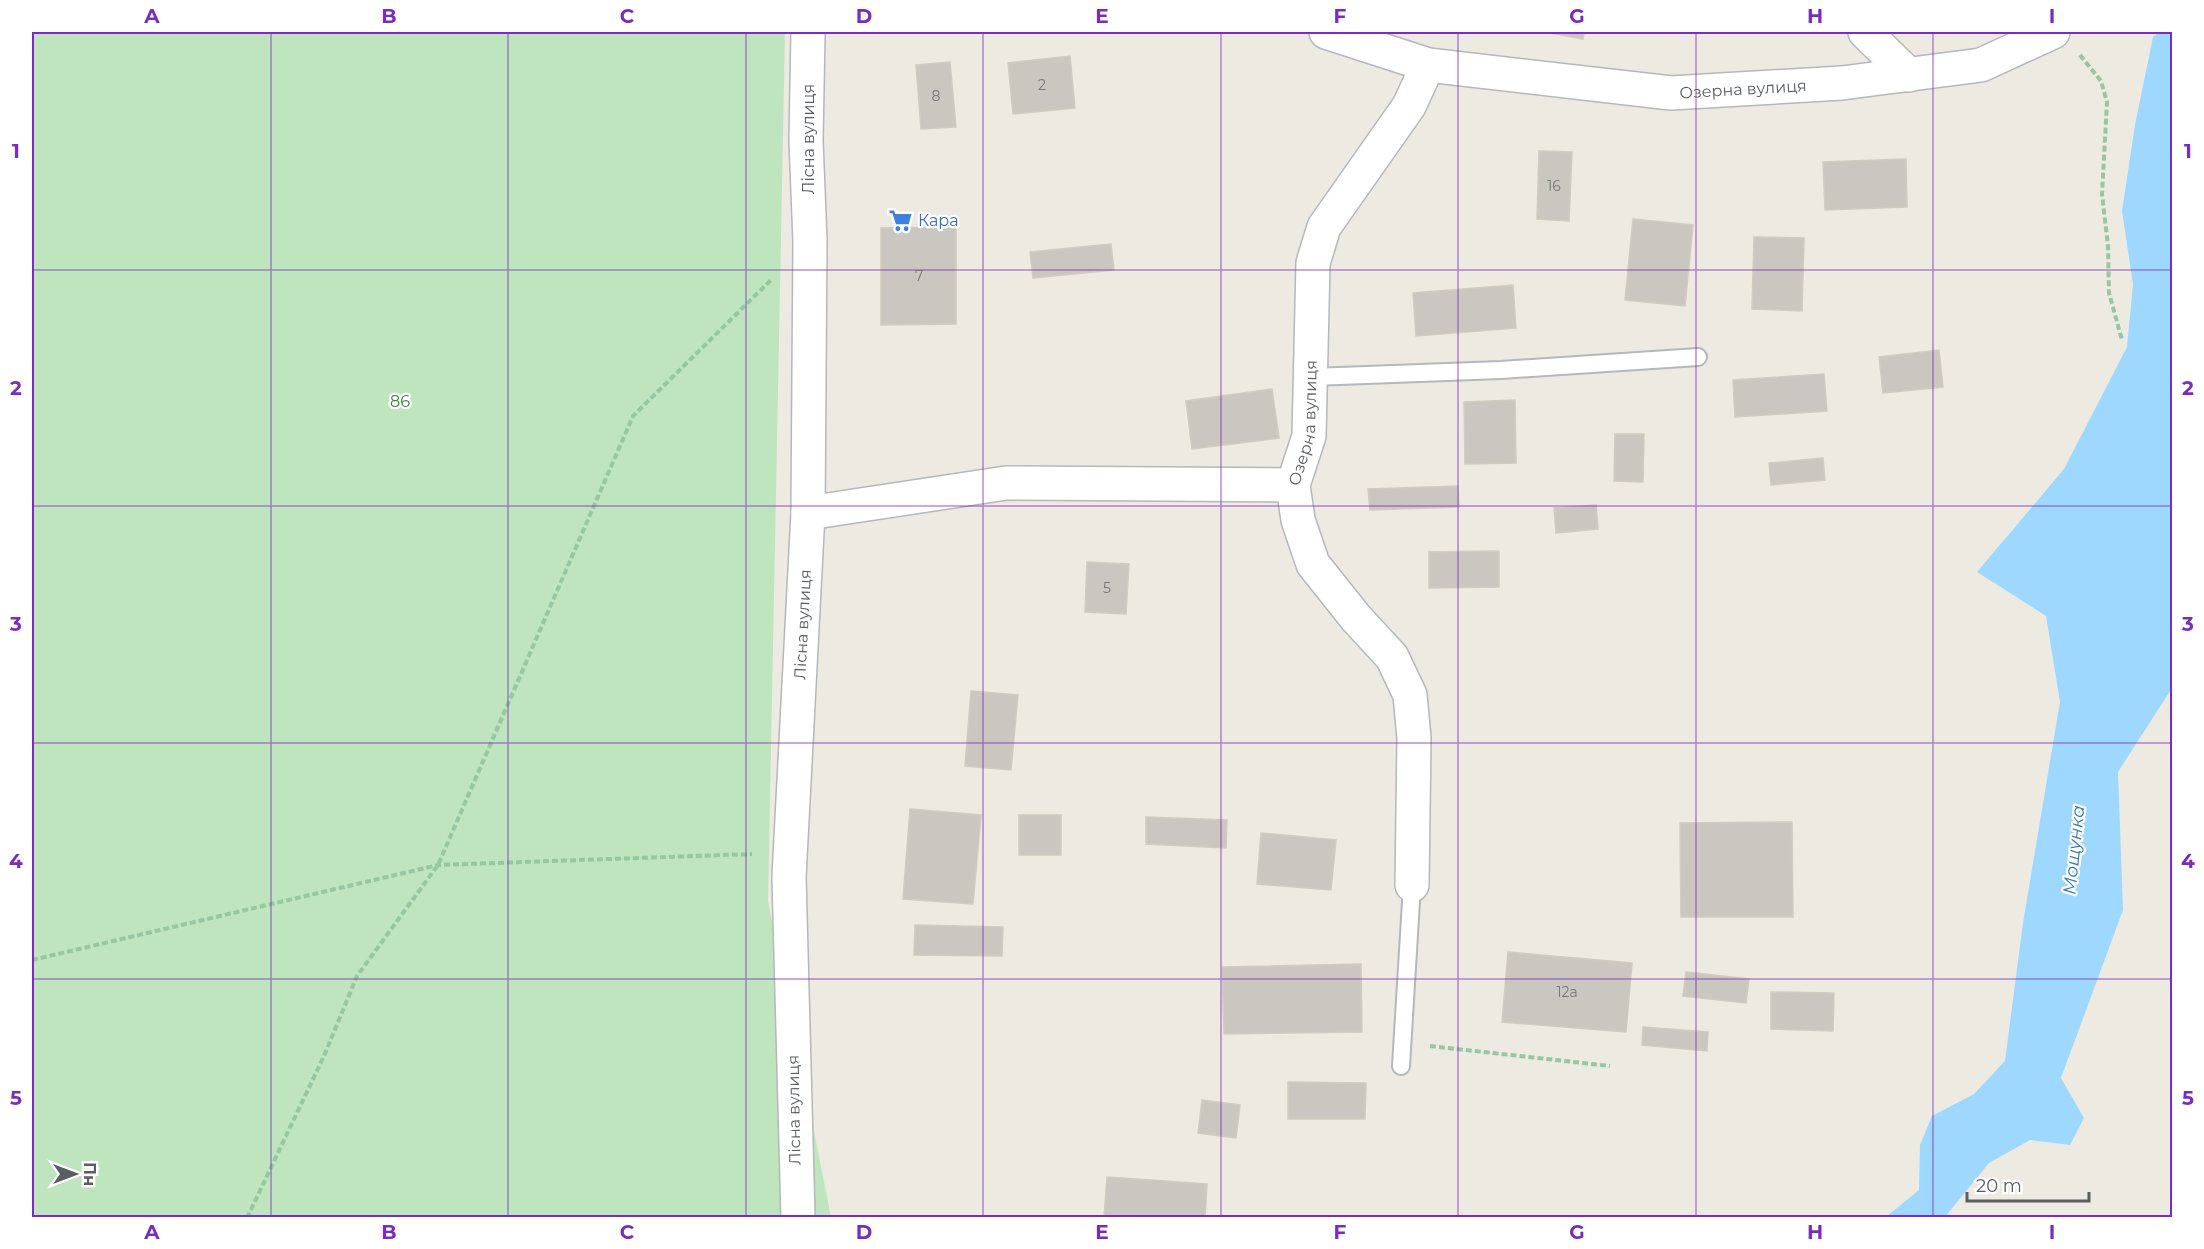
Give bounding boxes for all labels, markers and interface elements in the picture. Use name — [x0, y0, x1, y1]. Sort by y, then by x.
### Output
text: A — [143, 4, 160, 28]
text: B — [381, 4, 397, 28]
text: C — [620, 4, 635, 28]
text: D — [856, 4, 872, 28]
text: E — [1095, 4, 1109, 28]
text: F — [1334, 4, 1347, 28]
text: G — [1569, 4, 1585, 28]
text: H — [1807, 4, 1823, 28]
text: I — [2049, 4, 2055, 28]
house number: 2 — [1038, 76, 1046, 94]
street label: Озерна вулиця — [1679, 76, 1807, 102]
street label: Лісна вулиця — [799, 84, 818, 194]
house number: 8 — [932, 87, 941, 105]
text: 1 — [12, 139, 20, 163]
text: 1 — [2184, 139, 2192, 163]
house number: 16 — [1547, 177, 1561, 195]
supermarket icon: Кара — [887, 207, 913, 233]
place label: Кара — [918, 211, 959, 230]
house number: 7 — [915, 267, 923, 285]
street label: Озерна вулиця — [1284, 360, 1320, 488]
text: 2 — [10, 376, 22, 400]
text: 2 — [2182, 376, 2194, 400]
park label: 86 — [390, 392, 410, 411]
street label: Лісна вулиця — [790, 569, 815, 680]
house number: 5 — [1103, 579, 1111, 597]
text: 3 — [9, 612, 22, 636]
text: 3 — [2181, 612, 2194, 636]
water label: Мощунка — [2058, 804, 2090, 896]
text: 4 — [9, 849, 23, 873]
text: 4 — [2181, 849, 2195, 873]
house number: 12а — [1556, 983, 1578, 1001]
street label: Лісна вулиця — [784, 1055, 804, 1165]
text: 5 — [10, 1086, 22, 1110]
text: 5 — [2182, 1086, 2194, 1110]
north arrow — [45, 1144, 105, 1204]
text: Пн — [80, 1162, 99, 1186]
scale bar — [1967, 1165, 2088, 1203]
text: 20 m — [1976, 1175, 2022, 1197]
text: A — [143, 1220, 160, 1244]
text: B — [381, 1220, 397, 1244]
text: C — [620, 1220, 635, 1244]
text: D — [856, 1220, 872, 1244]
text: E — [1095, 1220, 1109, 1244]
text: F — [1334, 1220, 1347, 1244]
text: G — [1569, 1220, 1585, 1244]
text: H — [1807, 1220, 1823, 1244]
text: I — [2049, 1220, 2055, 1244]

